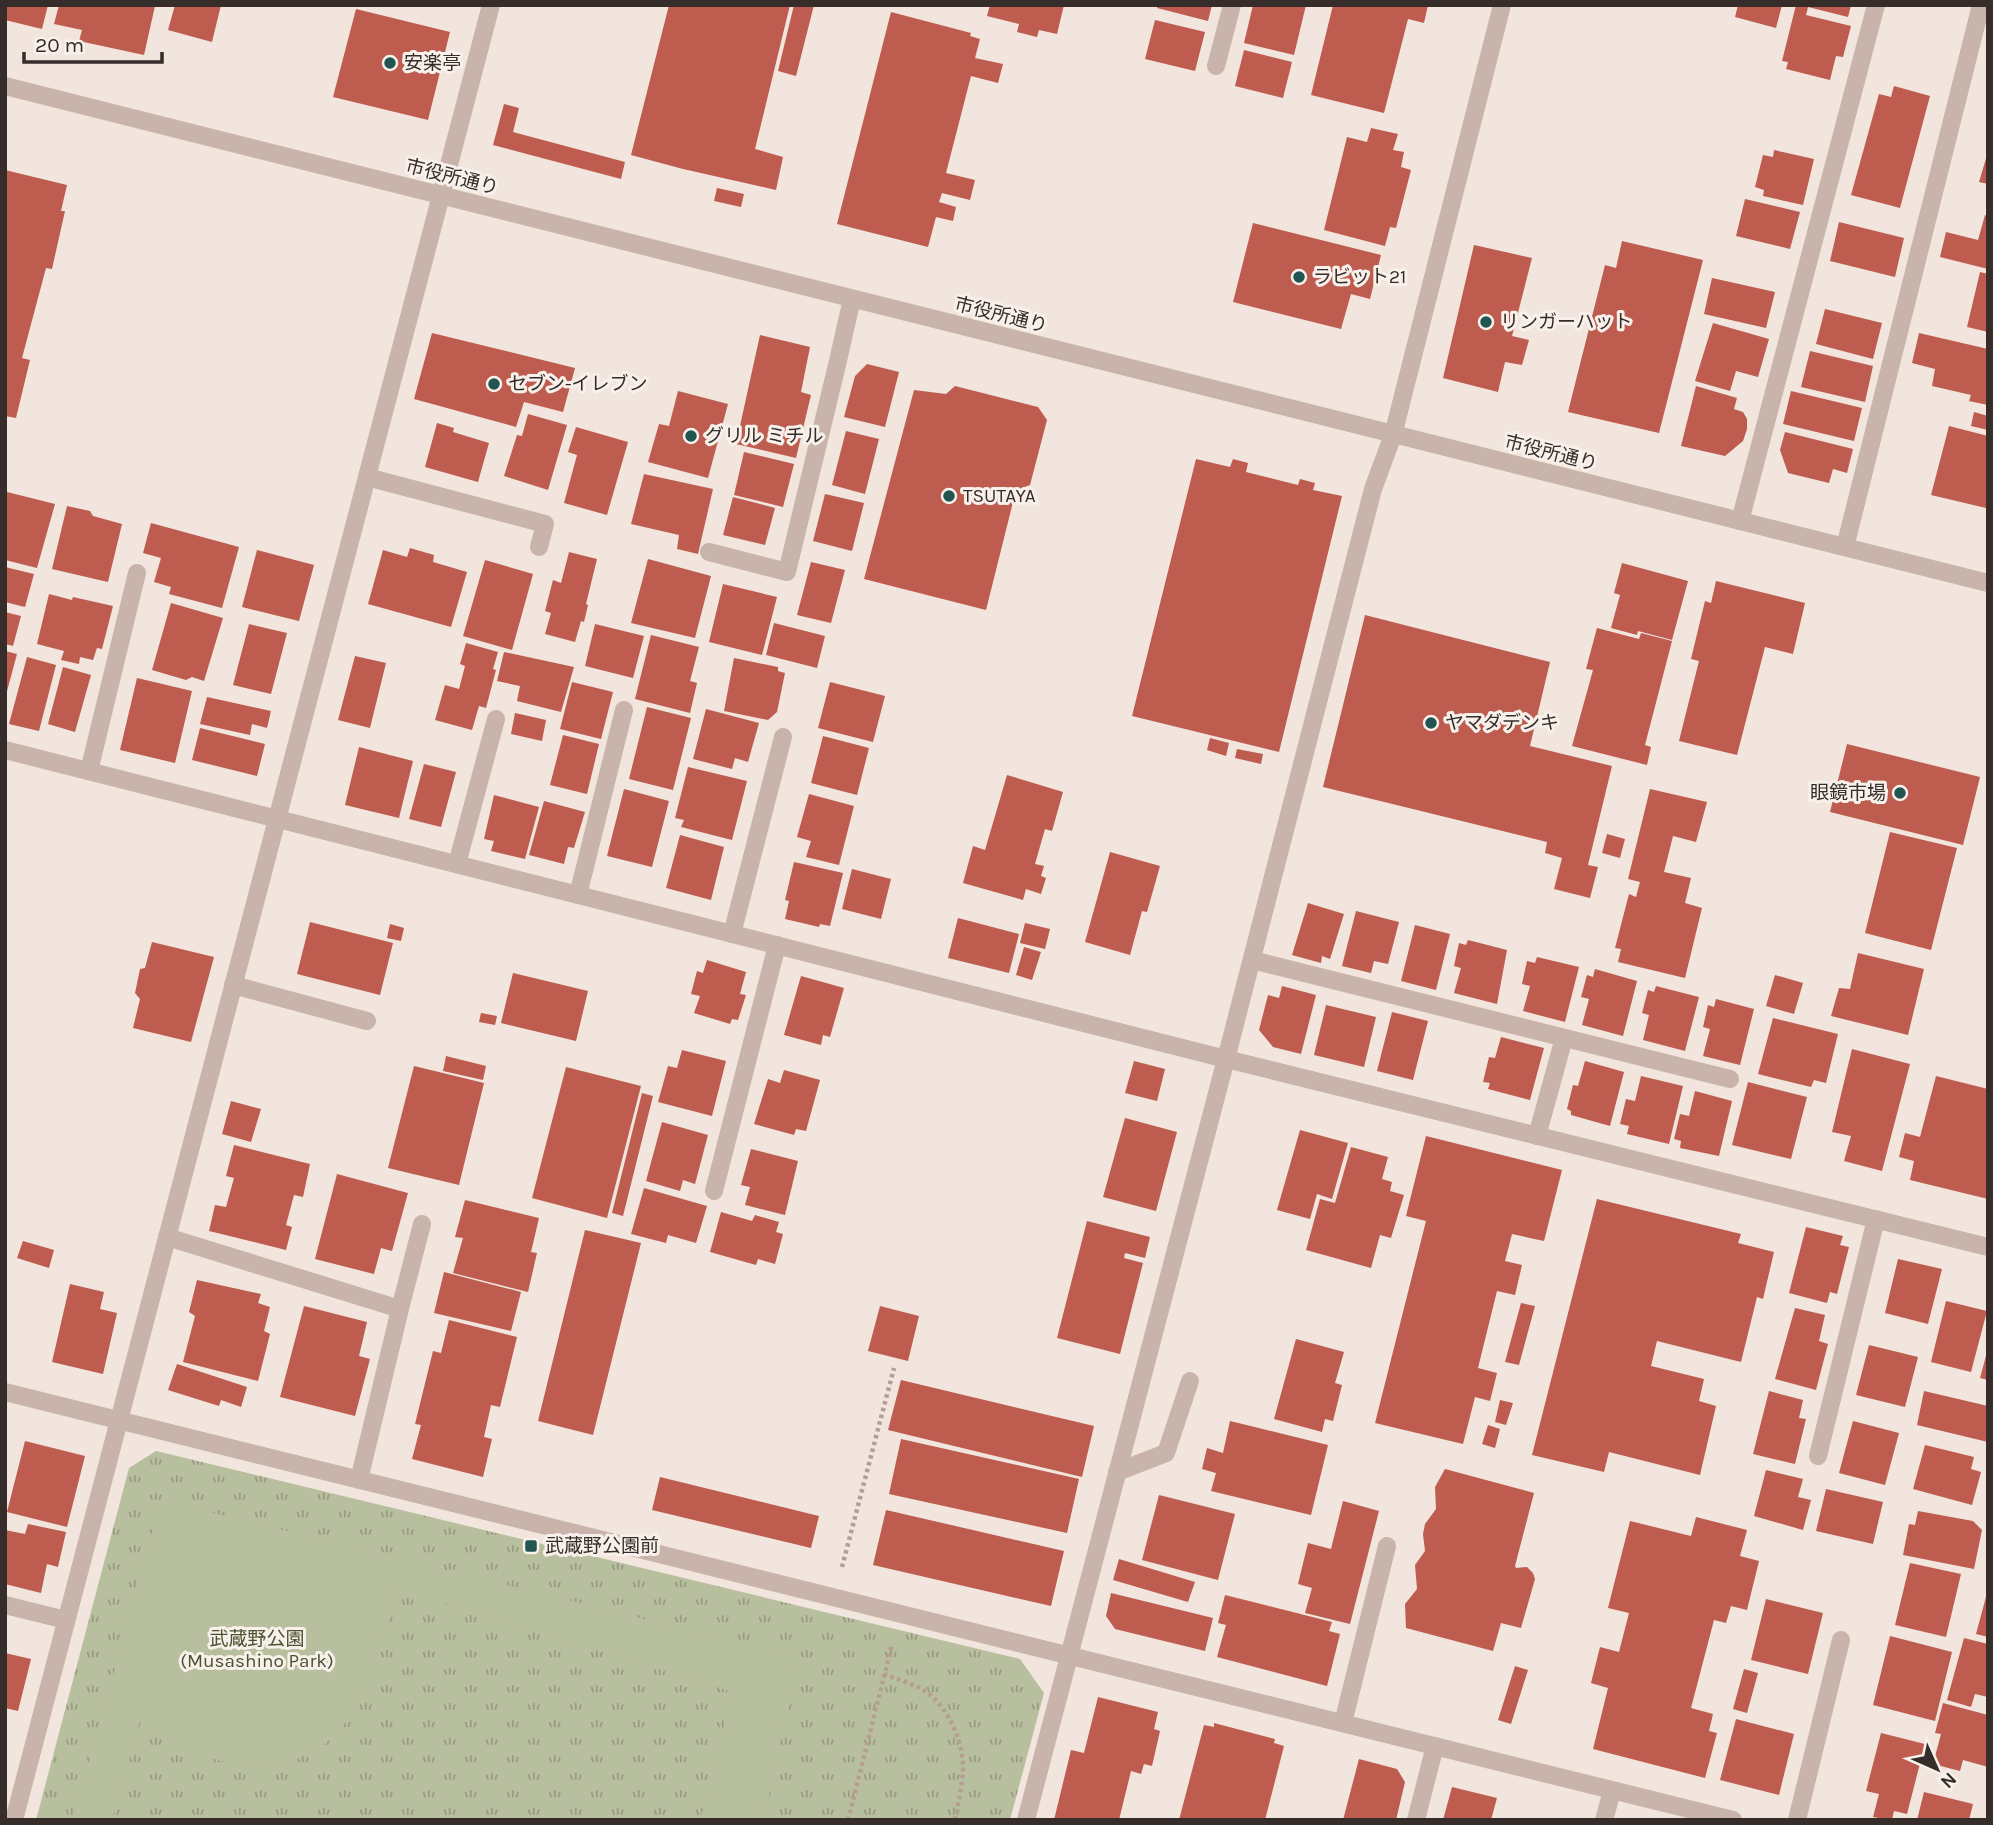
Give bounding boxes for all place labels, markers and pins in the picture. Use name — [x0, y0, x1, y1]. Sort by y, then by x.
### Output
place label: 安楽亭 — [404, 52, 461, 74]
marker: 安楽亭 — [382, 55, 398, 71]
place label: ラビット21 — [1313, 266, 1406, 288]
marker: ラビット21 — [1291, 269, 1307, 285]
place label: リンガーハット — [1500, 311, 1633, 333]
marker: リンガーハット — [1478, 314, 1494, 330]
place label: セブン-イレブン — [508, 373, 648, 395]
marker: セブン-イレブン — [486, 376, 502, 392]
place label: グリル ミチル — [705, 425, 824, 447]
marker: グリル ミチル — [683, 428, 699, 444]
place label: TSUTAYA — [963, 485, 1036, 507]
marker: TSUTAYA — [941, 488, 957, 504]
place label: ヤマダデンキ — [1445, 712, 1559, 734]
marker: ヤマダデンキ — [1423, 715, 1439, 731]
place label: 眼鏡市場 — [1810, 782, 1886, 804]
marker: 眼鏡市場 — [1892, 785, 1908, 801]
place label: 武蔵野公園前 — [545, 1535, 659, 1557]
marker: 武蔵野公園前 — [523, 1538, 539, 1554]

